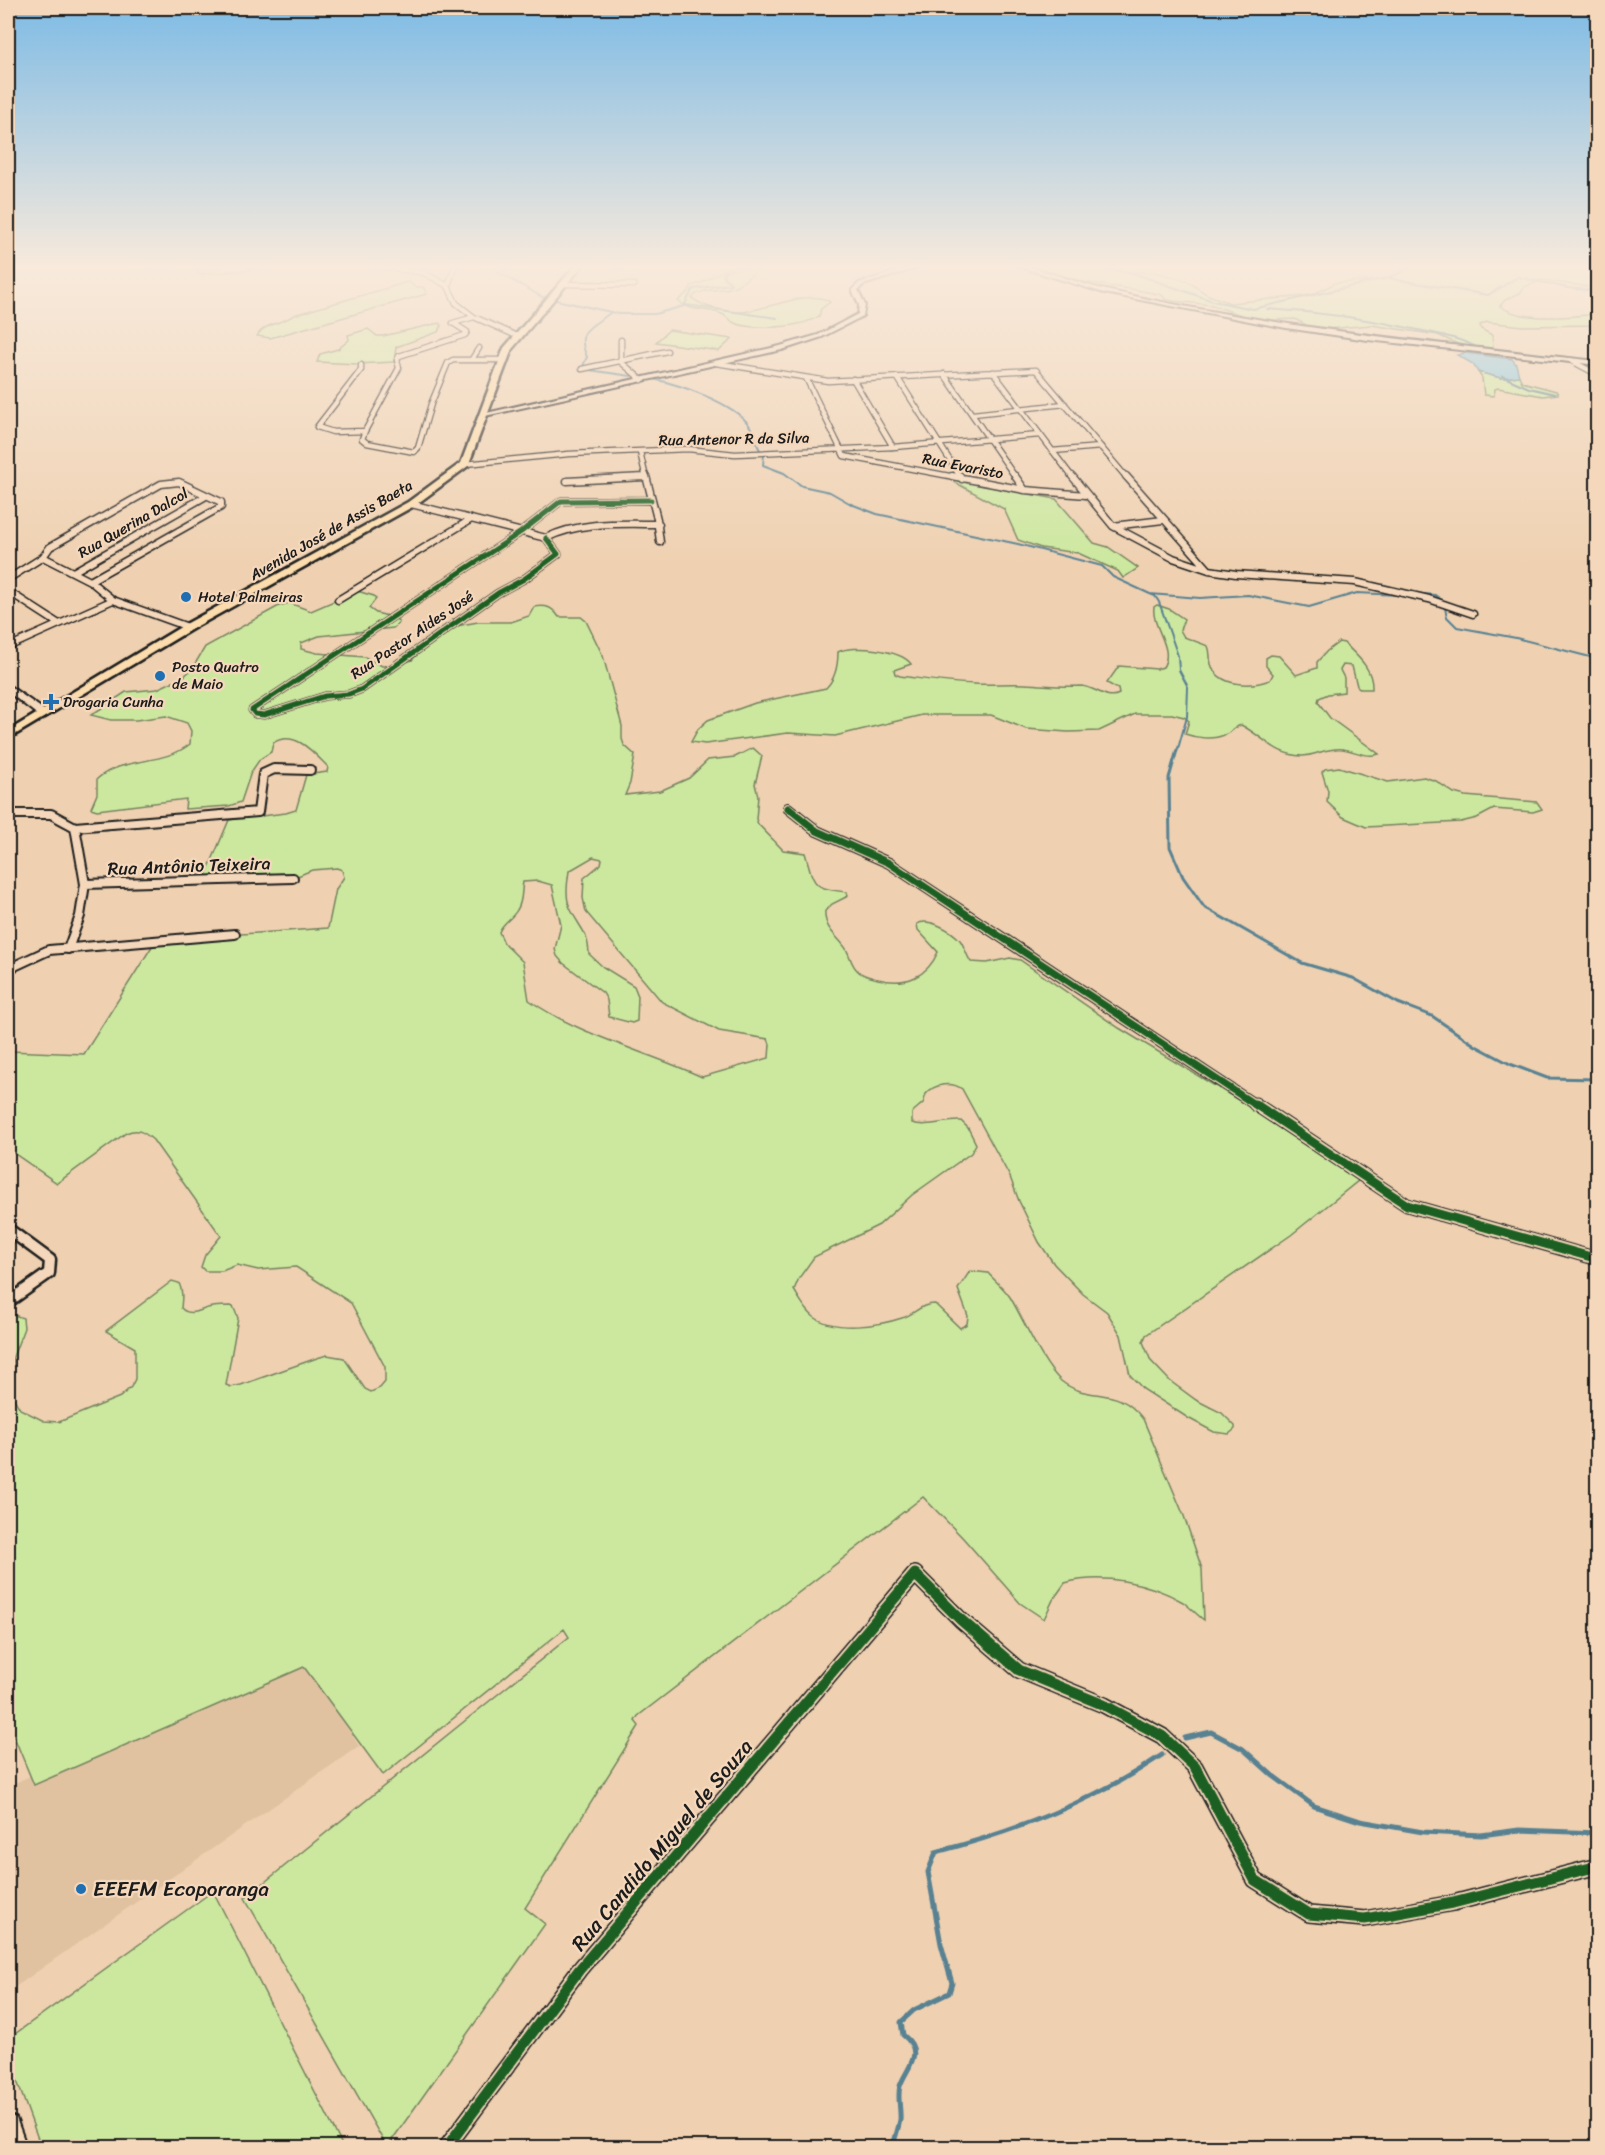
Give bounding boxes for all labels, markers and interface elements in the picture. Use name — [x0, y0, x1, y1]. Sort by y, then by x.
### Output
street label: Rua Antenor R da Silva — [658, 425, 810, 453]
street label: Rua Evaristo — [920, 445, 1006, 487]
street label: Avenida José de Assis Baeta — [244, 472, 418, 588]
street label: Rua Querina Dalcol — [73, 480, 194, 565]
place label: Hotel Palmeiras — [198, 584, 303, 610]
street label: Rua Pastor Aides José — [345, 584, 479, 686]
marker: Hotel Palmeiras — [179, 590, 193, 604]
place label: Posto Quatro de Maio — [172, 654, 259, 697]
marker: Posto Quatro de Maio — [153, 669, 167, 683]
place label: Drogaria Cunha — [63, 689, 164, 715]
marker: Drogaria Cunha — [44, 695, 58, 709]
street label: Rua Antônio Teixeira — [107, 847, 271, 885]
street label: Rua Candido Miguel de Souza — [561, 1730, 763, 1960]
place label: EEEFM Ecoporanga — [93, 1870, 269, 1908]
marker: EEEFM Ecoporanga — [74, 1882, 88, 1896]

